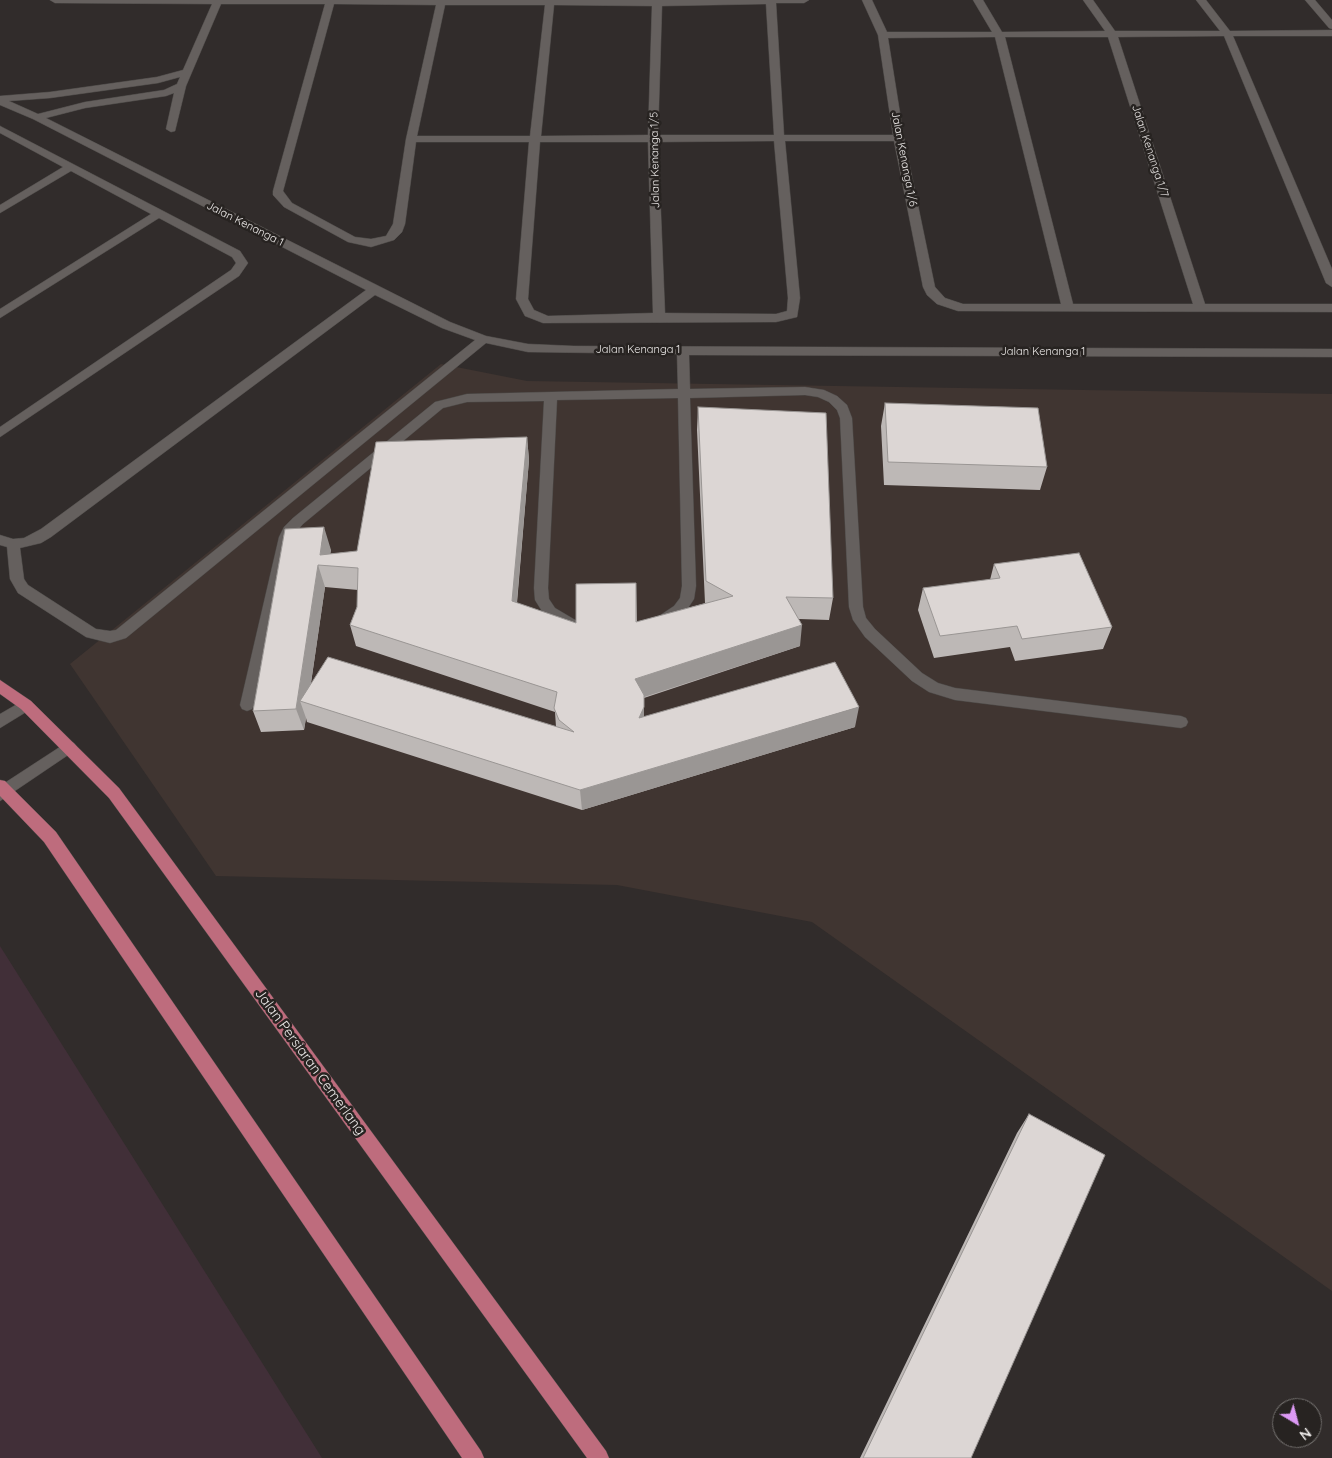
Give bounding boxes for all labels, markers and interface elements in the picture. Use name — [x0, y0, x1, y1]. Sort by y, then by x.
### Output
street label: Jalan Kenanga 1/7 — [1129, 103, 1171, 199]
street label: Jalan Kenanga 1/6 — [888, 110, 920, 208]
street label: Jalan Kenanga 1/5 — [648, 112, 662, 208]
street label: Jalan Kenanga 1 — [204, 199, 286, 249]
street label: Jalan Kenanga 1 — [596, 343, 680, 357]
street label: Jalan Kenanga 1 — [1001, 345, 1085, 359]
street label: Jalan Persiaran Cemerlang — [251, 985, 369, 1139]
north arrow — [1272, 1398, 1322, 1448]
text: N — [1296, 1424, 1315, 1444]

